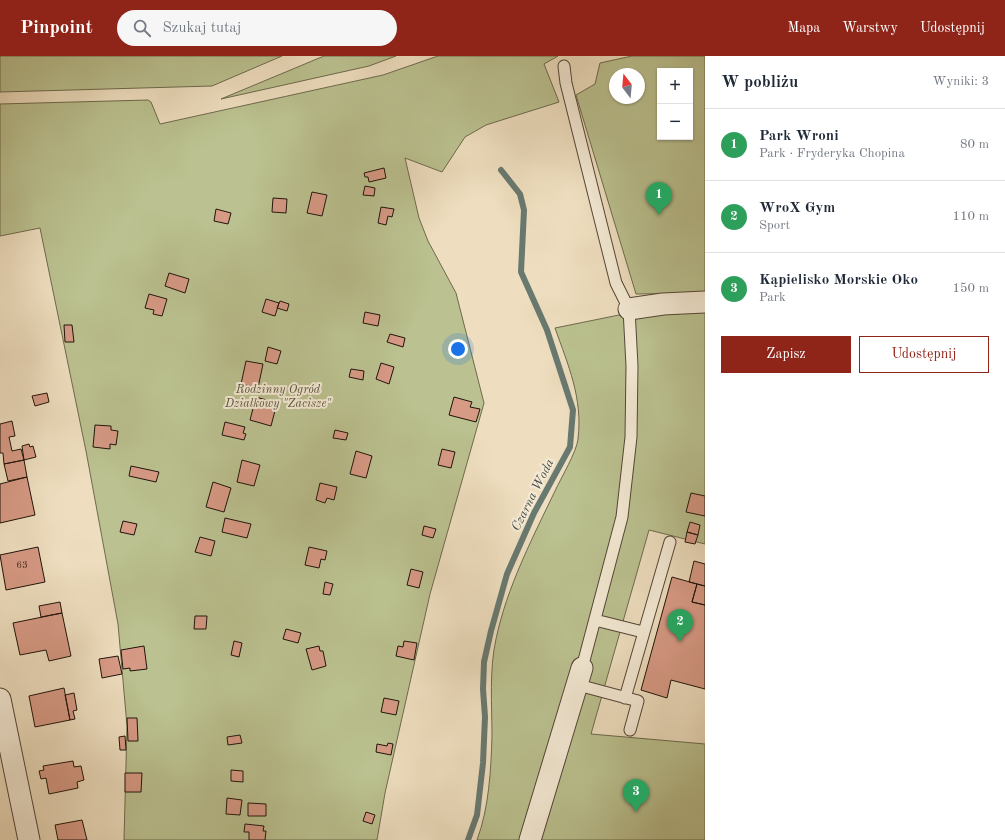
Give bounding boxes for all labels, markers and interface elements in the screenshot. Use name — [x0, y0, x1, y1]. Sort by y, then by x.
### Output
search box — [117, 10, 397, 46]
icon: search — [131, 17, 153, 39]
text: Pinpoint — [20, 19, 93, 38]
text: Szukaj tutaj — [163, 21, 241, 36]
text: Mapa — [787, 21, 820, 35]
text: Warstwy — [842, 21, 898, 35]
text: Udostępnij — [920, 21, 985, 35]
north arrow — [609, 68, 645, 104]
map controls — [657, 68, 693, 140]
button: + — [657, 68, 693, 104]
text: W pobliżu — [721, 74, 798, 91]
text: Wyniki: 3 — [933, 75, 989, 88]
button: − — [657, 104, 693, 140]
text: Park Wroni — [759, 129, 839, 144]
text: 1 — [730, 138, 738, 151]
text: 80 m — [960, 138, 989, 151]
text: Park · Fryderyka Chopina — [759, 147, 905, 160]
pin: 1 — [646, 182, 672, 215]
text: WroX Gym — [759, 201, 835, 216]
text: 2 — [730, 210, 738, 223]
text: 110 m — [952, 210, 989, 223]
text: Sport — [759, 219, 790, 232]
text: Kąpielisko Morskie Oko — [759, 273, 918, 288]
text: 3 — [730, 282, 738, 295]
text: 150 m — [952, 282, 989, 295]
text: Park — [759, 291, 786, 304]
button: Zapisz — [721, 336, 851, 373]
button: Udostępnij — [859, 336, 989, 373]
your location — [448, 339, 468, 359]
park label: Rodzinny Ogród Działkowy "Zacisze" — [224, 384, 332, 410]
water label: Czarna Woda — [509, 457, 557, 533]
house number: 63 — [16, 560, 28, 570]
pin: 2 — [667, 609, 693, 642]
pin: 3 — [623, 779, 649, 812]

